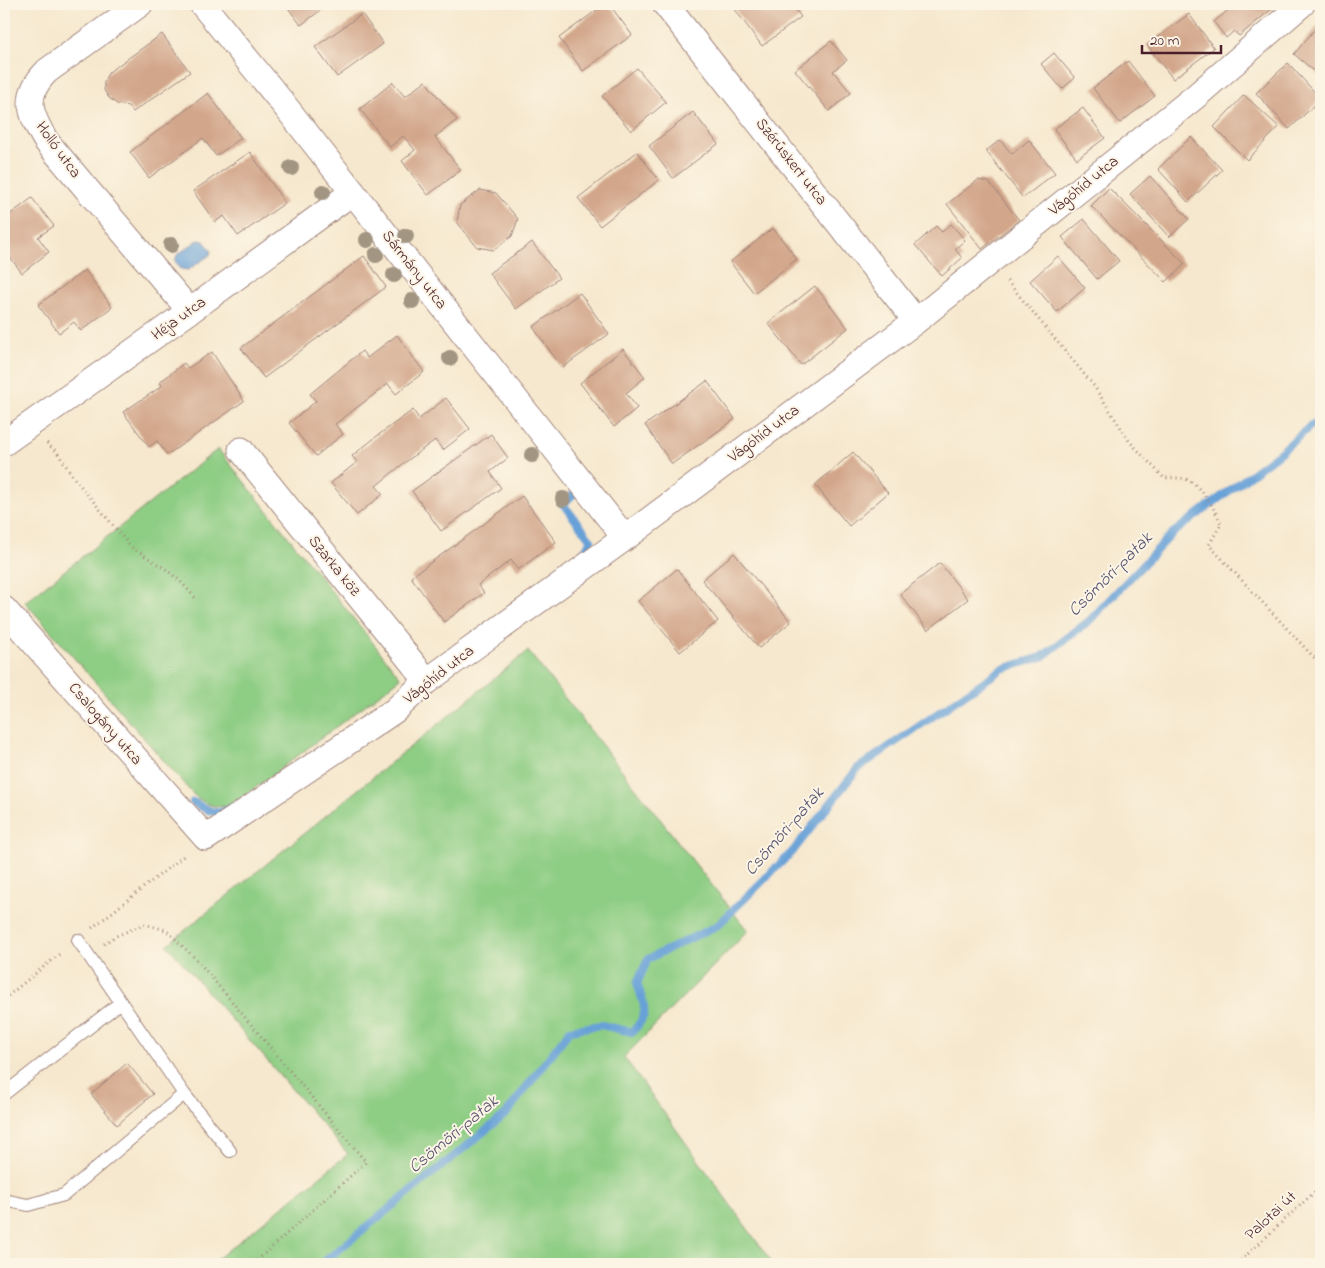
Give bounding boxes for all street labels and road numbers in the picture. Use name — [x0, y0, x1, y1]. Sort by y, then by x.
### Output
street label: Szérűskert utca — [749, 113, 833, 211]
street label: Holló utca — [29, 117, 87, 183]
street label: Vágóhíd utca — [1043, 150, 1124, 222]
street label: Sármány utca — [375, 225, 453, 315]
street label: Héja utca — [147, 291, 211, 347]
street label: Vágóhíd utca — [722, 399, 805, 470]
street label: Szarka köz — [302, 530, 366, 602]
street label: Vágóhíd utca — [398, 640, 480, 711]
street label: Csalogány utca — [62, 677, 148, 771]
street label: Palotai út — [1240, 1185, 1303, 1246]

